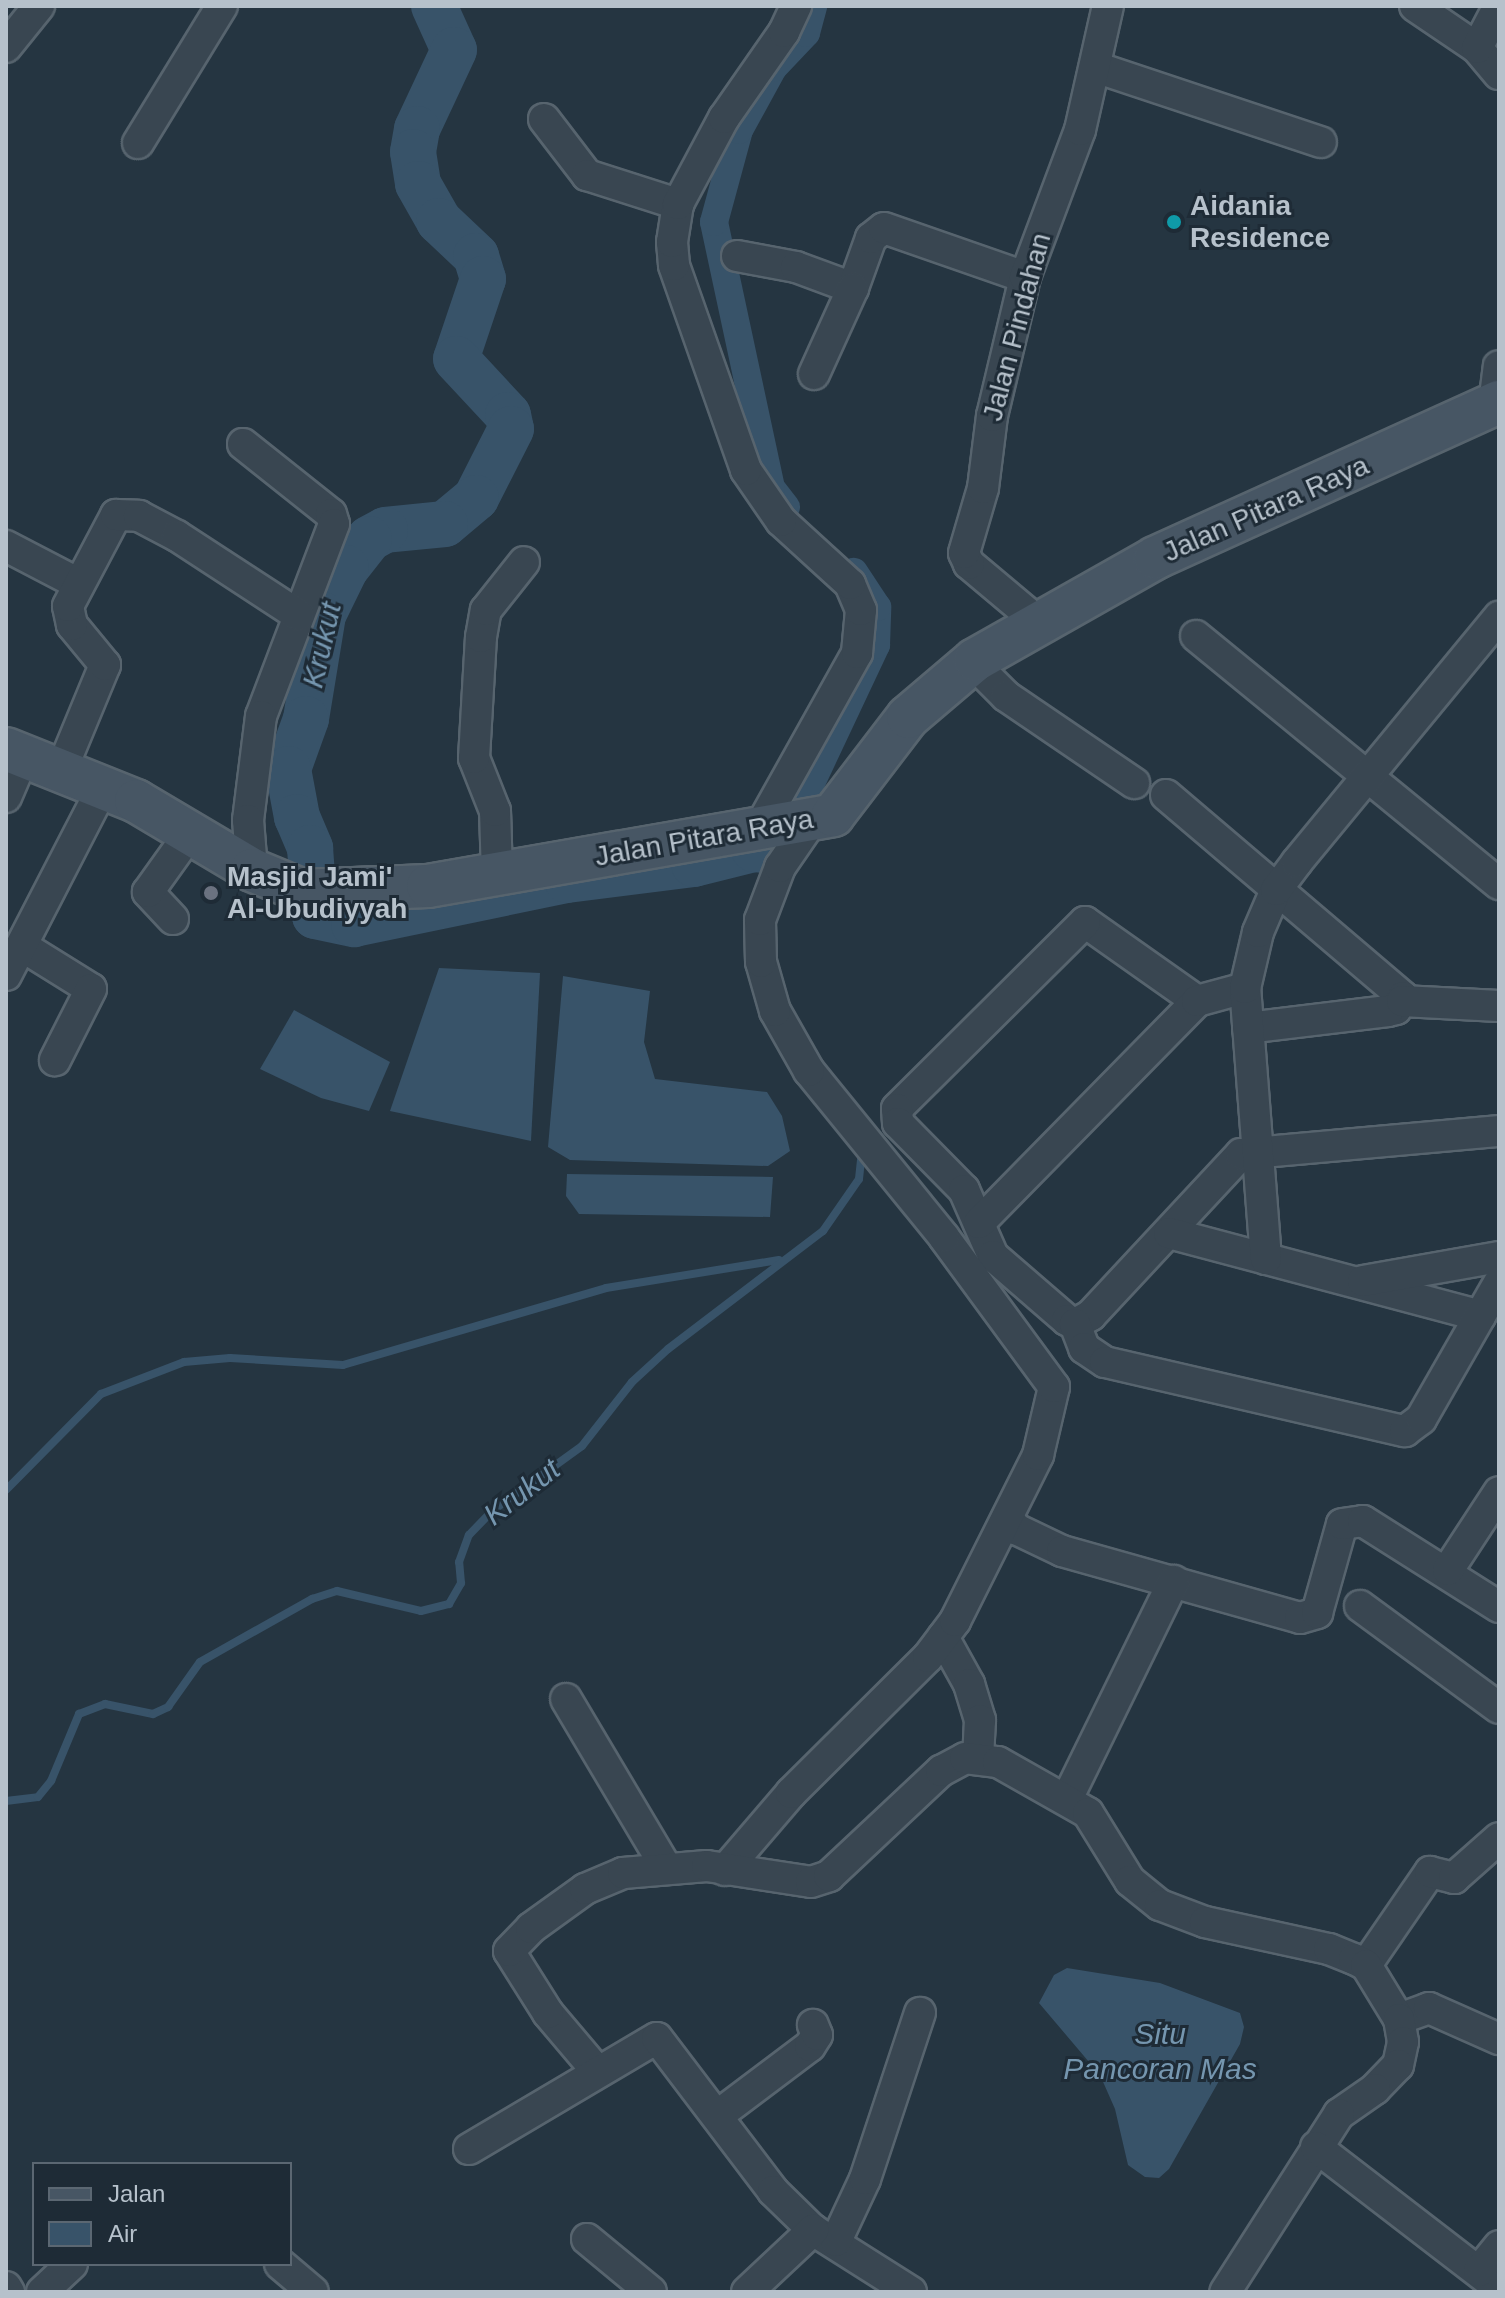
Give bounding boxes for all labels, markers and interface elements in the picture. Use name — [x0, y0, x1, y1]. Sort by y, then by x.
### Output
place label: Aidania Residence — [1190, 189, 1330, 255]
marker: Aidania Residence — [1165, 213, 1183, 231]
street label: Jalan Pindahan — [976, 229, 1058, 425]
street label: Jalan Pitara Raya — [1158, 449, 1374, 569]
water label: Krukut — [295, 599, 349, 691]
street label: Jalan Pitara Raya — [592, 802, 816, 874]
place label: Masjid Jami' Al-Ubudiyyah — [227, 860, 407, 926]
marker: Masjid Jami' Al-Ubudiyyah — [202, 884, 220, 902]
water label: Krukut — [477, 1451, 567, 1533]
water label: Situ Pancoran Mas — [1063, 2016, 1257, 2086]
legend — [32, 2162, 292, 2266]
text: Jalan — [108, 2180, 165, 2207]
text: Air — [108, 2220, 137, 2247]

